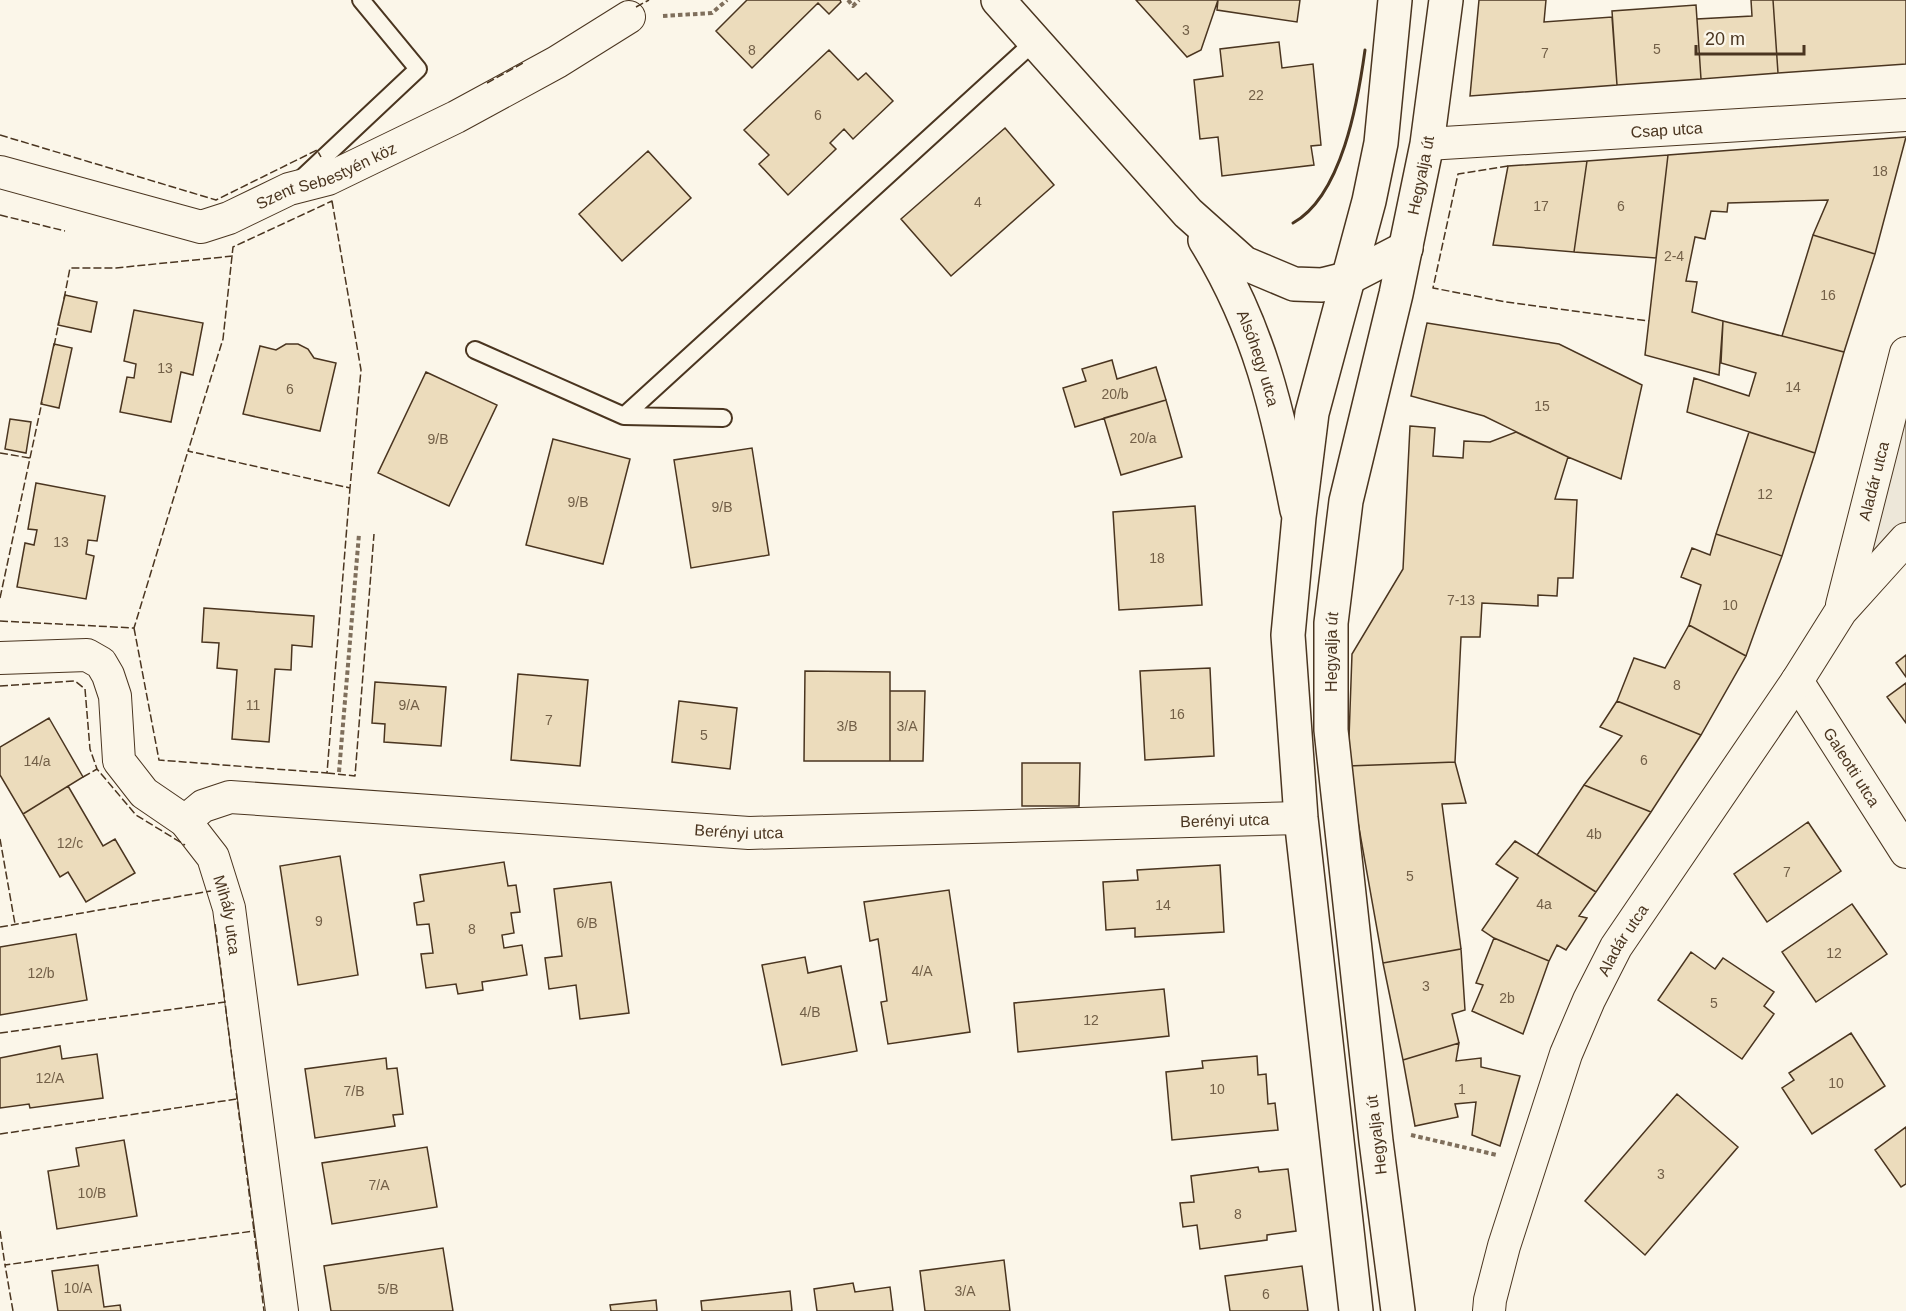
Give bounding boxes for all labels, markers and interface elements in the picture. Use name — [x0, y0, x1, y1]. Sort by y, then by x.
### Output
scale bar — [1696, 18, 1804, 56]
house number: 3 — [1182, 22, 1190, 38]
text: 20 m — [1705, 29, 1745, 49]
house number: 5 — [1653, 41, 1661, 57]
house number: 8 — [748, 42, 756, 58]
house number: 7 — [1541, 45, 1549, 61]
house number: 22 — [1248, 87, 1264, 103]
house number: 6 — [814, 107, 822, 123]
street label: Csap utca — [1630, 119, 1703, 141]
street label: Hegyalja út — [1405, 134, 1437, 216]
street label: Szent Sebestyén köz — [253, 139, 399, 213]
house number: 18 — [1872, 163, 1888, 179]
house number: 4 — [974, 194, 982, 210]
house number: 17 — [1533, 198, 1549, 214]
house number: 6 — [1617, 198, 1625, 214]
house number: 2-4 — [1664, 248, 1684, 264]
house number: 16 — [1820, 287, 1836, 303]
street label: Alsóhegy utca — [1234, 308, 1282, 408]
house number: 13 — [157, 360, 173, 376]
house number: 14 — [1785, 379, 1801, 395]
house number: 6 — [286, 381, 294, 397]
house number: 20/b — [1101, 386, 1129, 402]
house number: 15 — [1534, 398, 1550, 414]
house number: 20/a — [1129, 430, 1157, 446]
house number: 9/B — [427, 431, 449, 447]
street label: Aladár utca — [1856, 440, 1892, 522]
house number: 12 — [1757, 486, 1773, 502]
house number: 9/B — [567, 494, 589, 510]
house number: 9/B — [711, 499, 733, 515]
house number: 13 — [53, 534, 69, 550]
house number: 18 — [1149, 550, 1165, 566]
house number: 7-13 — [1447, 592, 1475, 608]
house number: 10 — [1722, 597, 1738, 613]
street label: Hegyalja út — [1323, 610, 1341, 692]
house number: 8 — [1673, 677, 1681, 693]
house number: 11 — [246, 697, 260, 713]
house number: 9/A — [398, 697, 420, 713]
house number: 16 — [1169, 706, 1185, 722]
house number: 7 — [545, 712, 553, 728]
house number: 3/B — [836, 718, 858, 734]
house number: 3/A — [896, 718, 918, 734]
street label: Galeotti utca — [1820, 725, 1883, 810]
house number: 5 — [700, 727, 708, 743]
house number: 6 — [1640, 752, 1648, 768]
house number: 14/a — [23, 753, 51, 769]
street label: Berényi utca — [1180, 811, 1270, 830]
street label: Berényi utca — [694, 821, 784, 842]
house number: 4b — [1586, 826, 1602, 842]
house number: 12/c — [57, 835, 83, 851]
house number: 7 — [1783, 864, 1791, 880]
house number: 5 — [1406, 868, 1414, 884]
street label: Mihály utca — [210, 873, 243, 956]
house number: 4a — [1536, 896, 1552, 912]
house number: 14 — [1155, 897, 1171, 913]
street label: Aladár utca — [1595, 901, 1651, 979]
house number: 9 — [315, 913, 323, 929]
house number: 6/B — [576, 915, 598, 931]
house number: 8 — [468, 921, 476, 937]
house number: 12 — [1826, 945, 1842, 961]
house number: 4/A — [911, 963, 933, 979]
house number: 12/b — [27, 965, 55, 981]
house number: 3 — [1422, 978, 1430, 994]
house number: 2b — [1499, 990, 1515, 1006]
house number: 5 — [1710, 995, 1718, 1011]
house number: 4/B — [799, 1004, 821, 1020]
house number: 12 — [1083, 1012, 1099, 1028]
house number: 12/A — [36, 1070, 65, 1086]
house number: 10 — [1828, 1075, 1844, 1091]
house number: 10 — [1209, 1081, 1225, 1097]
house number: 1 — [1458, 1081, 1466, 1097]
house number: 7/B — [343, 1083, 365, 1099]
street label: Hegyalja út — [1363, 1094, 1390, 1176]
house number: 3 — [1657, 1166, 1665, 1182]
house number: 7/A — [368, 1177, 390, 1193]
house number: 10/B — [78, 1185, 106, 1201]
house number: 8 — [1234, 1206, 1242, 1222]
house number: 10/A — [64, 1280, 93, 1296]
house number: 5/B — [377, 1281, 399, 1297]
house number: 3/A — [954, 1283, 976, 1299]
house number: 6 — [1262, 1286, 1270, 1302]

